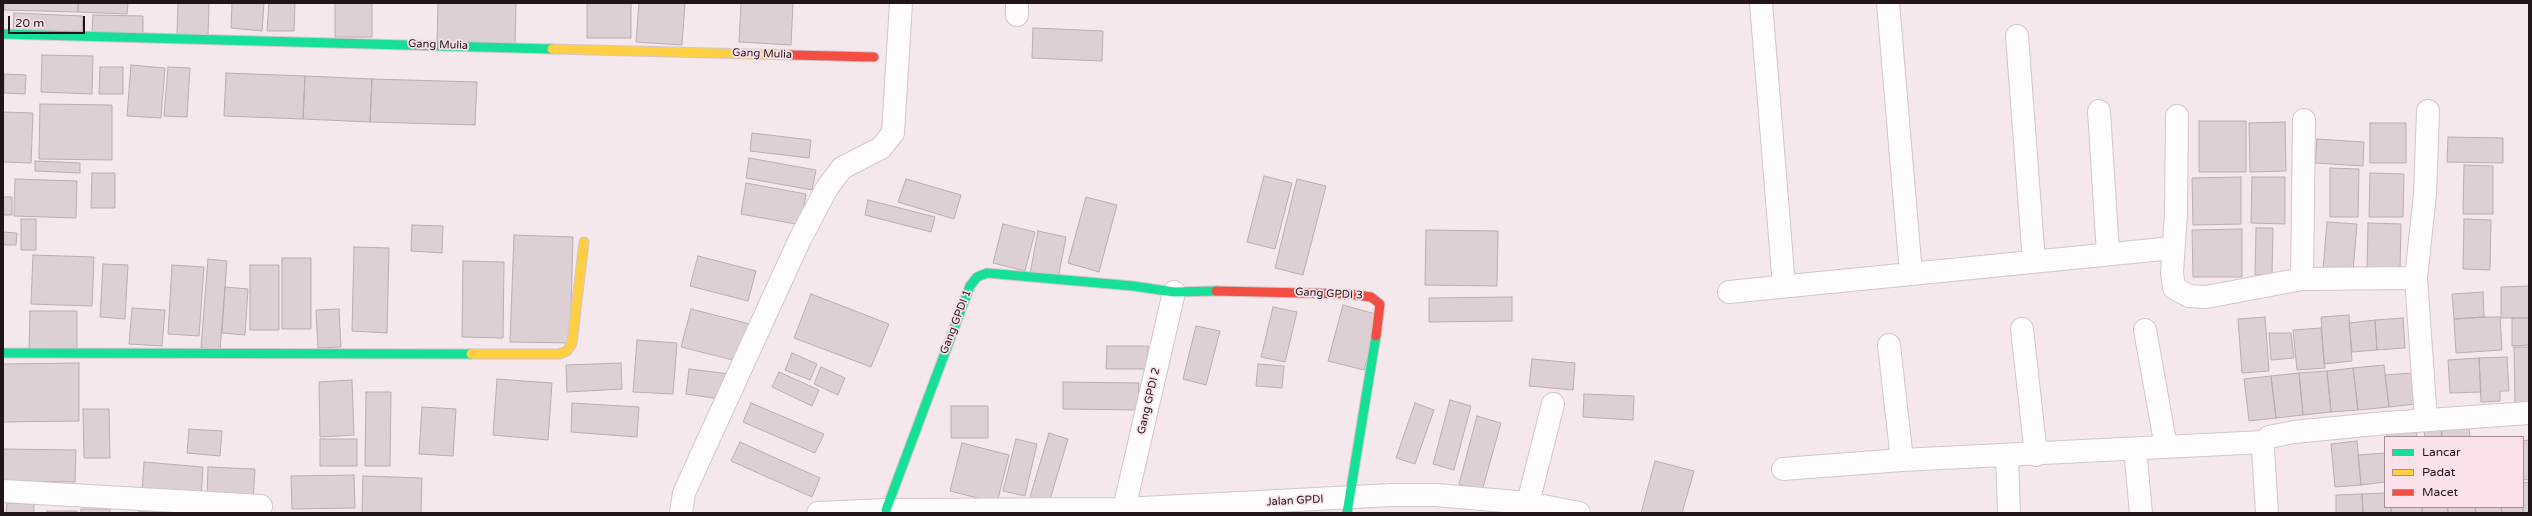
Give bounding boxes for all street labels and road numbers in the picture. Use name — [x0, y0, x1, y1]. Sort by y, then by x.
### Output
street label: Gang Mulia — [408, 37, 468, 53]
street label: Gang Mulia — [732, 46, 792, 62]
street label: Gang GPDI 3 — [1295, 286, 1363, 302]
street label: Gang GPDI 1 — [938, 288, 974, 356]
street label: Gang GPDI 2 — [1135, 366, 1163, 436]
street label: Jalan GPDI — [1266, 493, 1324, 509]

